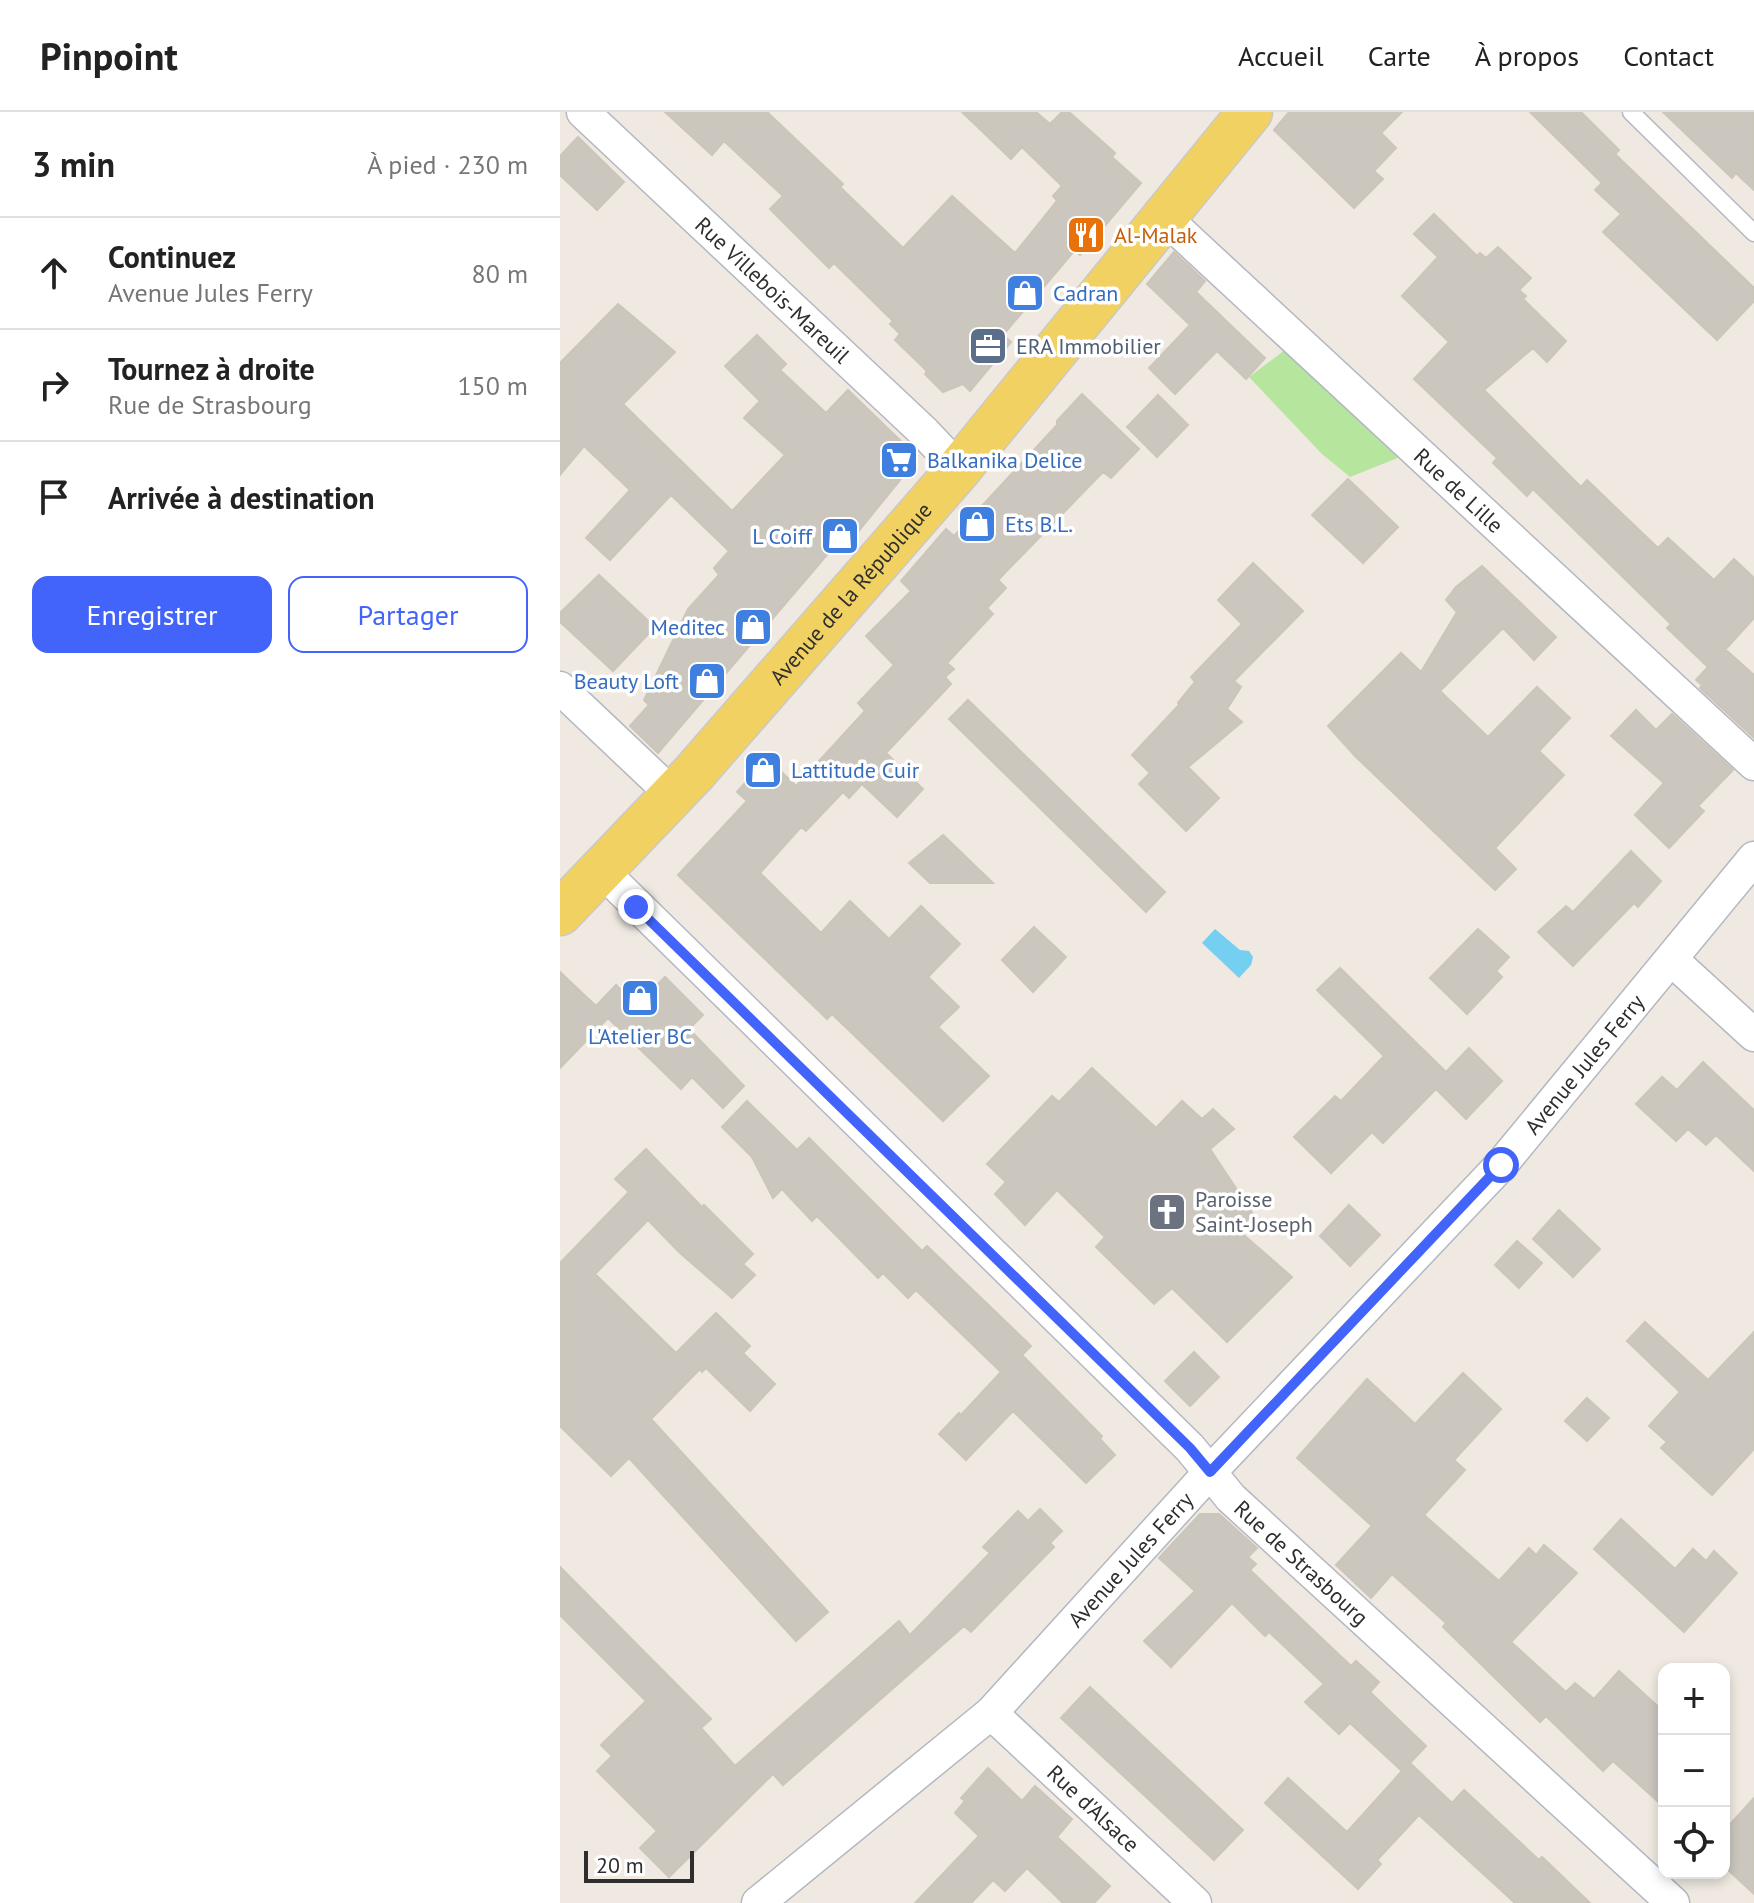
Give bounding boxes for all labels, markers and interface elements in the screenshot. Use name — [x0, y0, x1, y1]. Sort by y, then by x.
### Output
text: Pinpoint — [40, 31, 178, 80]
text: Accueil — [1238, 37, 1324, 74]
text: Carte — [1368, 37, 1431, 74]
text: À propos — [1475, 37, 1579, 74]
text: Contact — [1623, 37, 1714, 74]
text: 3 min — [32, 142, 115, 186]
text: À pied · 230 m — [367, 148, 528, 181]
street label: Rue Villebois-Mareuil — [690, 211, 856, 369]
restaurant icon: Al-Malak — [1065, 214, 1107, 256]
place label: Al-Malak — [1114, 221, 1198, 249]
text: Continuez — [108, 237, 236, 276]
icon: ahead — [32, 251, 76, 295]
text: 80 m — [472, 257, 528, 290]
shop icon: Cadran — [1004, 272, 1046, 314]
text: Avenue Jules Ferry — [108, 276, 313, 309]
place label: Cadran — [1053, 279, 1118, 307]
office icon: ERA Immobilier — [967, 325, 1009, 367]
place label: ERA Immobilier — [1016, 332, 1161, 360]
text: Tournez à droite — [108, 349, 315, 388]
icon: right — [32, 363, 76, 407]
text: 150 m — [457, 369, 528, 402]
text: Rue de Strasbourg — [108, 388, 312, 421]
supermarket icon: Balkanika Delice — [878, 439, 920, 481]
street label: Rue de Lille — [1408, 442, 1509, 539]
place label: Balkanika Delice — [927, 446, 1082, 474]
icon: arrive — [32, 475, 76, 519]
text: Arrivée à destination — [108, 478, 375, 517]
street label: Avenue de la République — [763, 496, 938, 690]
shop icon: Ets B.L. — [956, 503, 998, 545]
place label: Ets B.L. — [1005, 510, 1073, 538]
shop icon: L Coiff — [819, 515, 861, 557]
place label: L Coiff — [752, 522, 813, 550]
button: Enregistrer — [32, 576, 272, 653]
button: Partager — [288, 576, 528, 653]
shop icon: Meditec — [732, 606, 774, 648]
place label: Meditec — [651, 613, 725, 641]
shop icon: Beauty Loft — [686, 660, 728, 702]
place label: Beauty Loft — [574, 667, 680, 695]
shop icon: Lattitude Cuir — [742, 749, 784, 791]
place label: Lattitude Cuir — [791, 756, 920, 784]
route end — [618, 889, 654, 925]
shop icon: L'Atelier BC — [619, 977, 661, 1019]
street label: Avenue Jules Ferry — [1518, 988, 1651, 1140]
place label: L'Atelier BC — [588, 1022, 692, 1050]
route start — [1483, 1147, 1519, 1183]
place label: Paroisse Saint-Joseph — [1195, 1185, 1313, 1238]
church icon: Paroisse Saint-Joseph — [1146, 1191, 1188, 1233]
street label: Avenue Jules Ferry — [1062, 1485, 1200, 1633]
street label: Rue de Strasbourg — [1228, 1494, 1374, 1631]
map controls — [1658, 1663, 1730, 1879]
button: + — [1658, 1663, 1730, 1735]
button: − — [1658, 1735, 1730, 1807]
street label: Rue d'Alsace — [1042, 1759, 1145, 1858]
button: locate — [1658, 1807, 1730, 1879]
scale bar — [584, 1847, 694, 1883]
text: 20 m — [596, 1851, 644, 1879]

